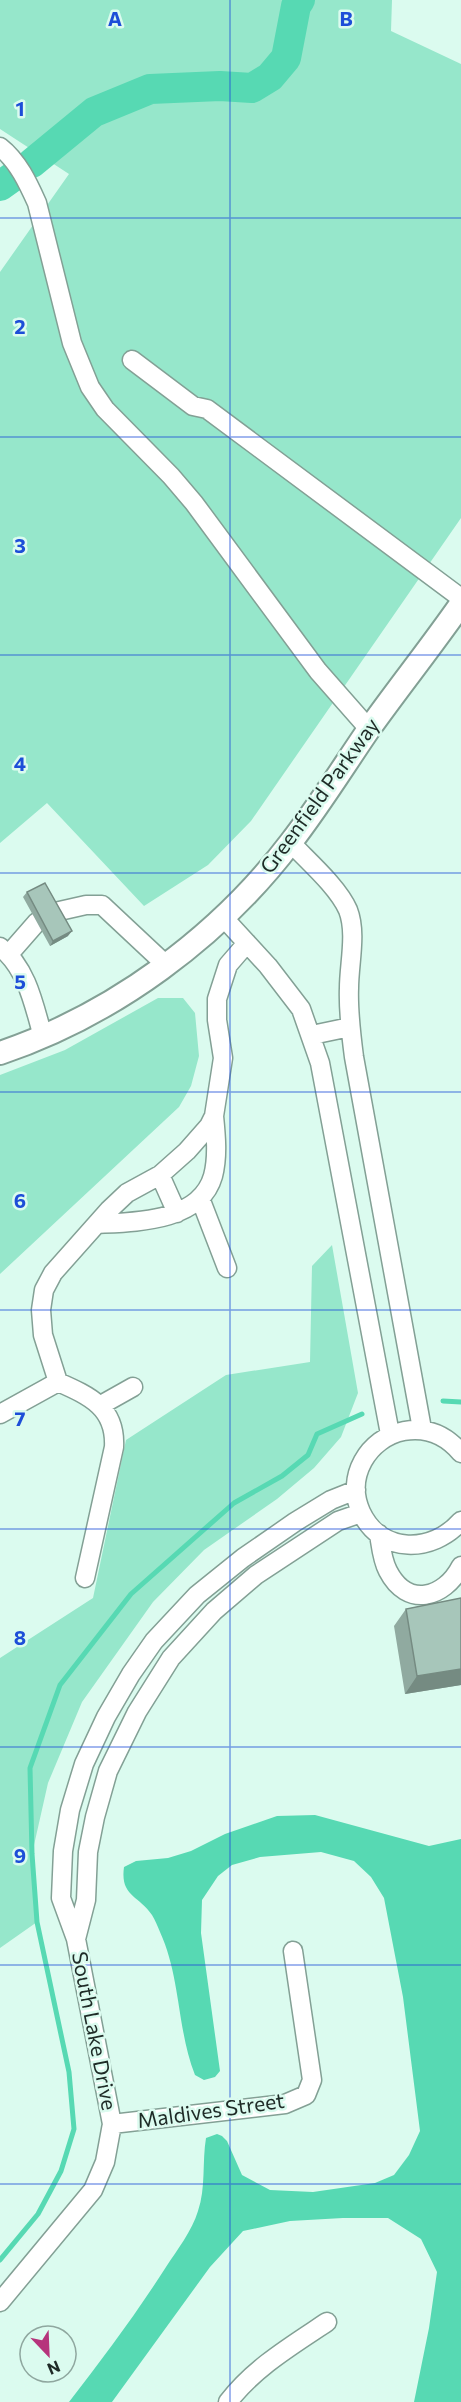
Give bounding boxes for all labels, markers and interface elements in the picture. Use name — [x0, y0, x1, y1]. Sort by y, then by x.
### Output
text: A — [108, 6, 122, 30]
text: B — [339, 6, 353, 30]
text: 1 — [15, 96, 25, 120]
text: 2 — [14, 314, 26, 338]
text: 3 — [14, 533, 26, 557]
street label: Greenfield Parkway — [254, 712, 384, 878]
text: 4 — [14, 751, 26, 775]
text: 5 — [14, 969, 26, 993]
text: 6 — [14, 1188, 26, 1212]
text: 7 — [15, 1406, 26, 1430]
text: 8 — [14, 1625, 26, 1649]
text: 9 — [14, 1843, 26, 1867]
street label: South Lake Drive — [68, 1949, 123, 2112]
street label: Maldives Street — [136, 2087, 286, 2132]
north arrow — [18, 2324, 78, 2384]
text: N — [45, 2357, 63, 2379]

